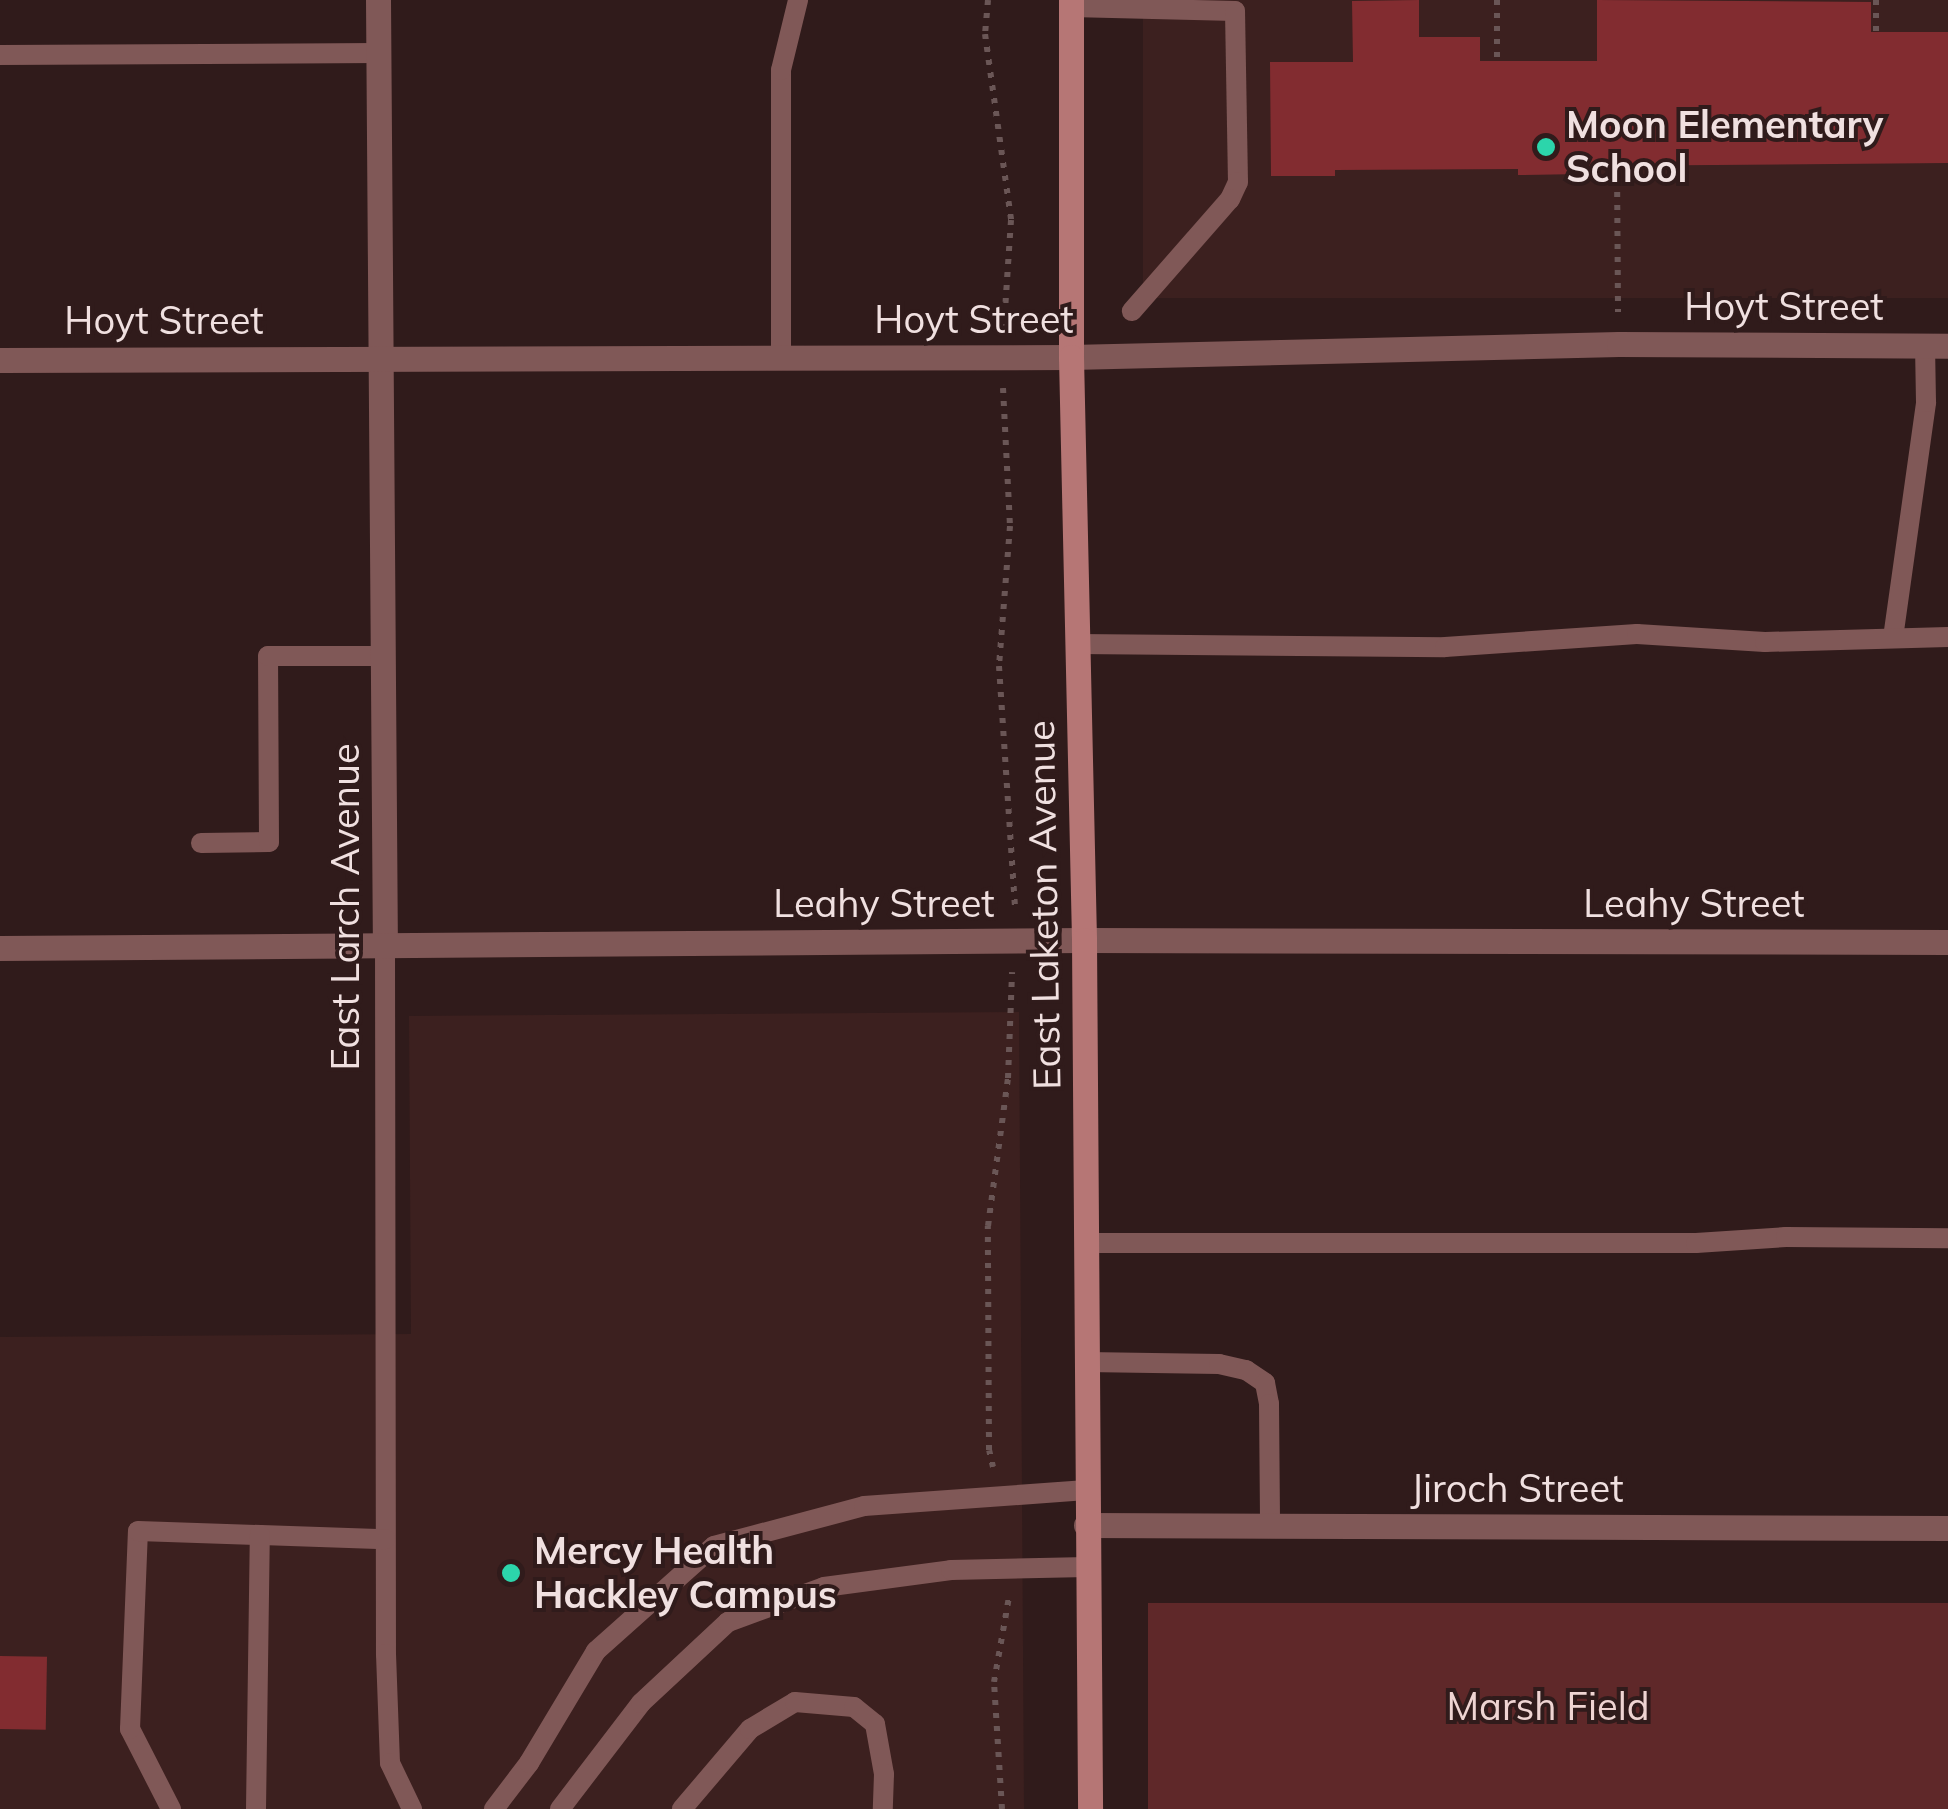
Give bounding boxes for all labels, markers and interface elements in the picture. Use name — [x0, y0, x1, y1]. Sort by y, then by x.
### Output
place label: Moon Elementary School — [1566, 102, 1883, 192]
marker: Moon Elementary School — [1535, 136, 1557, 158]
street label: Hoyt Street — [1684, 284, 1884, 330]
street label: Hoyt Street — [874, 297, 1074, 343]
street label: Hoyt Street — [64, 298, 264, 344]
street label: East Laketon Avenue — [1018, 720, 1070, 1090]
street label: East Larch Avenue — [323, 743, 369, 1071]
street label: Leahy Street — [773, 881, 995, 927]
street label: Leahy Street — [1583, 881, 1805, 927]
street label: Jiroch Street — [1411, 1466, 1623, 1512]
place label: Mercy Health Hackley Campus — [534, 1528, 837, 1618]
marker: Mercy Health Hackley Campus — [498, 1560, 524, 1586]
park label: Marsh Field — [1447, 1684, 1649, 1730]

